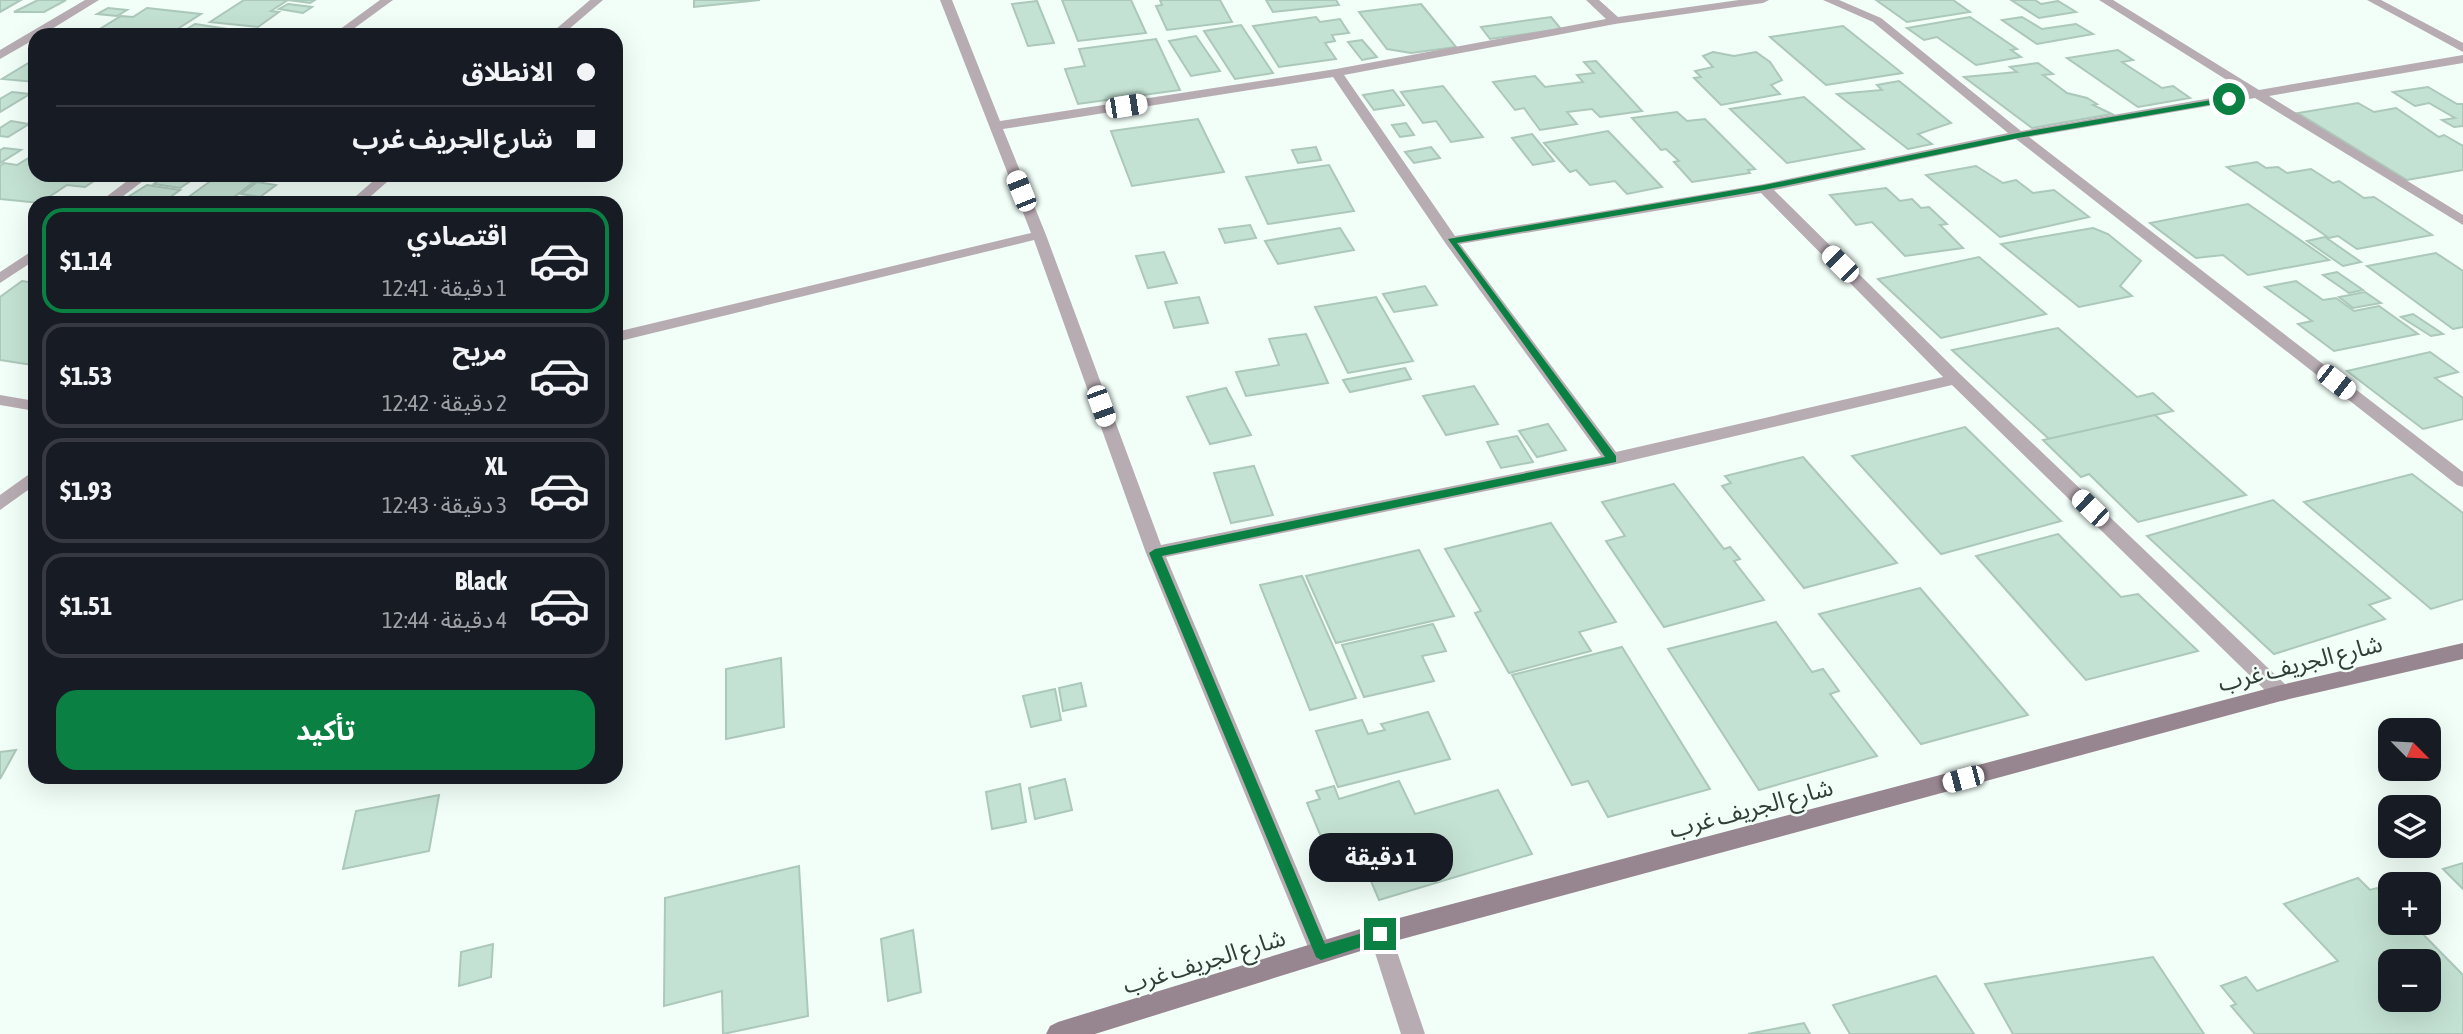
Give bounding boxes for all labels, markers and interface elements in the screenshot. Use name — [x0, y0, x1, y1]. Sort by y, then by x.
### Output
text: الانطلاق — [462, 57, 553, 87]
route start — [2213, 83, 2245, 115]
car — [1104, 92, 1149, 120]
text: شارع الجريف غرب — [352, 124, 553, 154]
car — [1004, 168, 1039, 214]
text: اقتصادي — [407, 221, 507, 251]
icon: car — [528, 229, 591, 292]
car — [1818, 242, 1863, 286]
text: $1.14 — [60, 246, 112, 276]
text: 1 دقيقة · 12:41 — [382, 275, 507, 301]
text: مريح — [452, 336, 507, 366]
icon: car — [528, 344, 591, 407]
text: $1.53 — [60, 361, 112, 391]
car — [2313, 361, 2360, 403]
car — [1084, 383, 1119, 429]
text: 2 دقيقة · 12:42 — [382, 390, 507, 416]
text: XL — [485, 451, 507, 481]
icon: car — [528, 459, 591, 522]
text: $1.93 — [60, 476, 112, 506]
car — [2068, 486, 2113, 530]
text: 3 دقيقة · 12:43 — [382, 492, 507, 518]
text: Black — [455, 566, 507, 596]
icon: car — [528, 574, 591, 637]
text: $1.51 — [60, 591, 112, 621]
text: 4 دقيقة · 12:44 — [382, 607, 507, 633]
street label: شارع الجريف غرب — [2215, 630, 2386, 700]
button: تأكيد — [56, 690, 595, 770]
north arrow — [2378, 718, 2441, 780]
map controls — [2378, 718, 2441, 1012]
car — [1940, 763, 1987, 795]
street label: شارع الجريف غرب — [1666, 773, 1837, 847]
button: layers — [2378, 795, 2441, 858]
callout: 1 دقيقة — [1308, 832, 1452, 881]
text: 1 دقيقة — [1345, 844, 1417, 870]
button: + — [2378, 872, 2441, 935]
route end — [1364, 918, 1396, 950]
street label: شارع الجريف غرب — [1120, 923, 1290, 1002]
button: − — [2378, 949, 2441, 1012]

